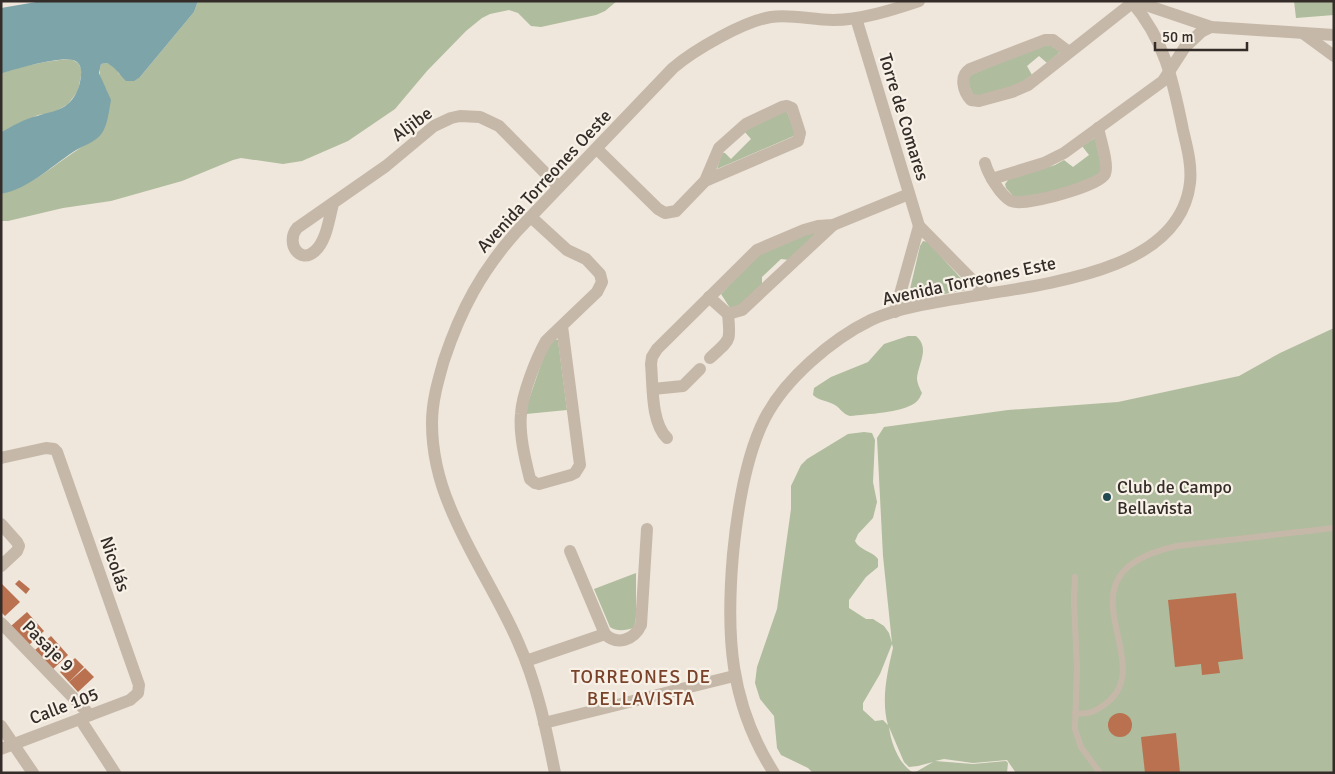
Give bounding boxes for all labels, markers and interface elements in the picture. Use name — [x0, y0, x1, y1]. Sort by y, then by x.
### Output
scale bar — [1155, 20, 1248, 52]
text: 50 m — [1162, 28, 1193, 46]
street label: Torre de Comares — [874, 51, 934, 183]
street label: Aljibe — [388, 102, 436, 146]
street label: Avenida Torreones Oeste — [472, 105, 616, 257]
street label: Avenida Torreones Este — [880, 252, 1058, 310]
place label: Club de Campo Bellavista — [1117, 476, 1232, 519]
marker: Club de Campo Bellavista — [1101, 491, 1113, 503]
street label: Nicolás — [95, 533, 135, 595]
street label: Pasaje 9 — [18, 616, 78, 676]
district label: TORREONES DE BELLAVISTA — [571, 665, 711, 711]
street label: Calle 105 — [26, 683, 102, 729]

